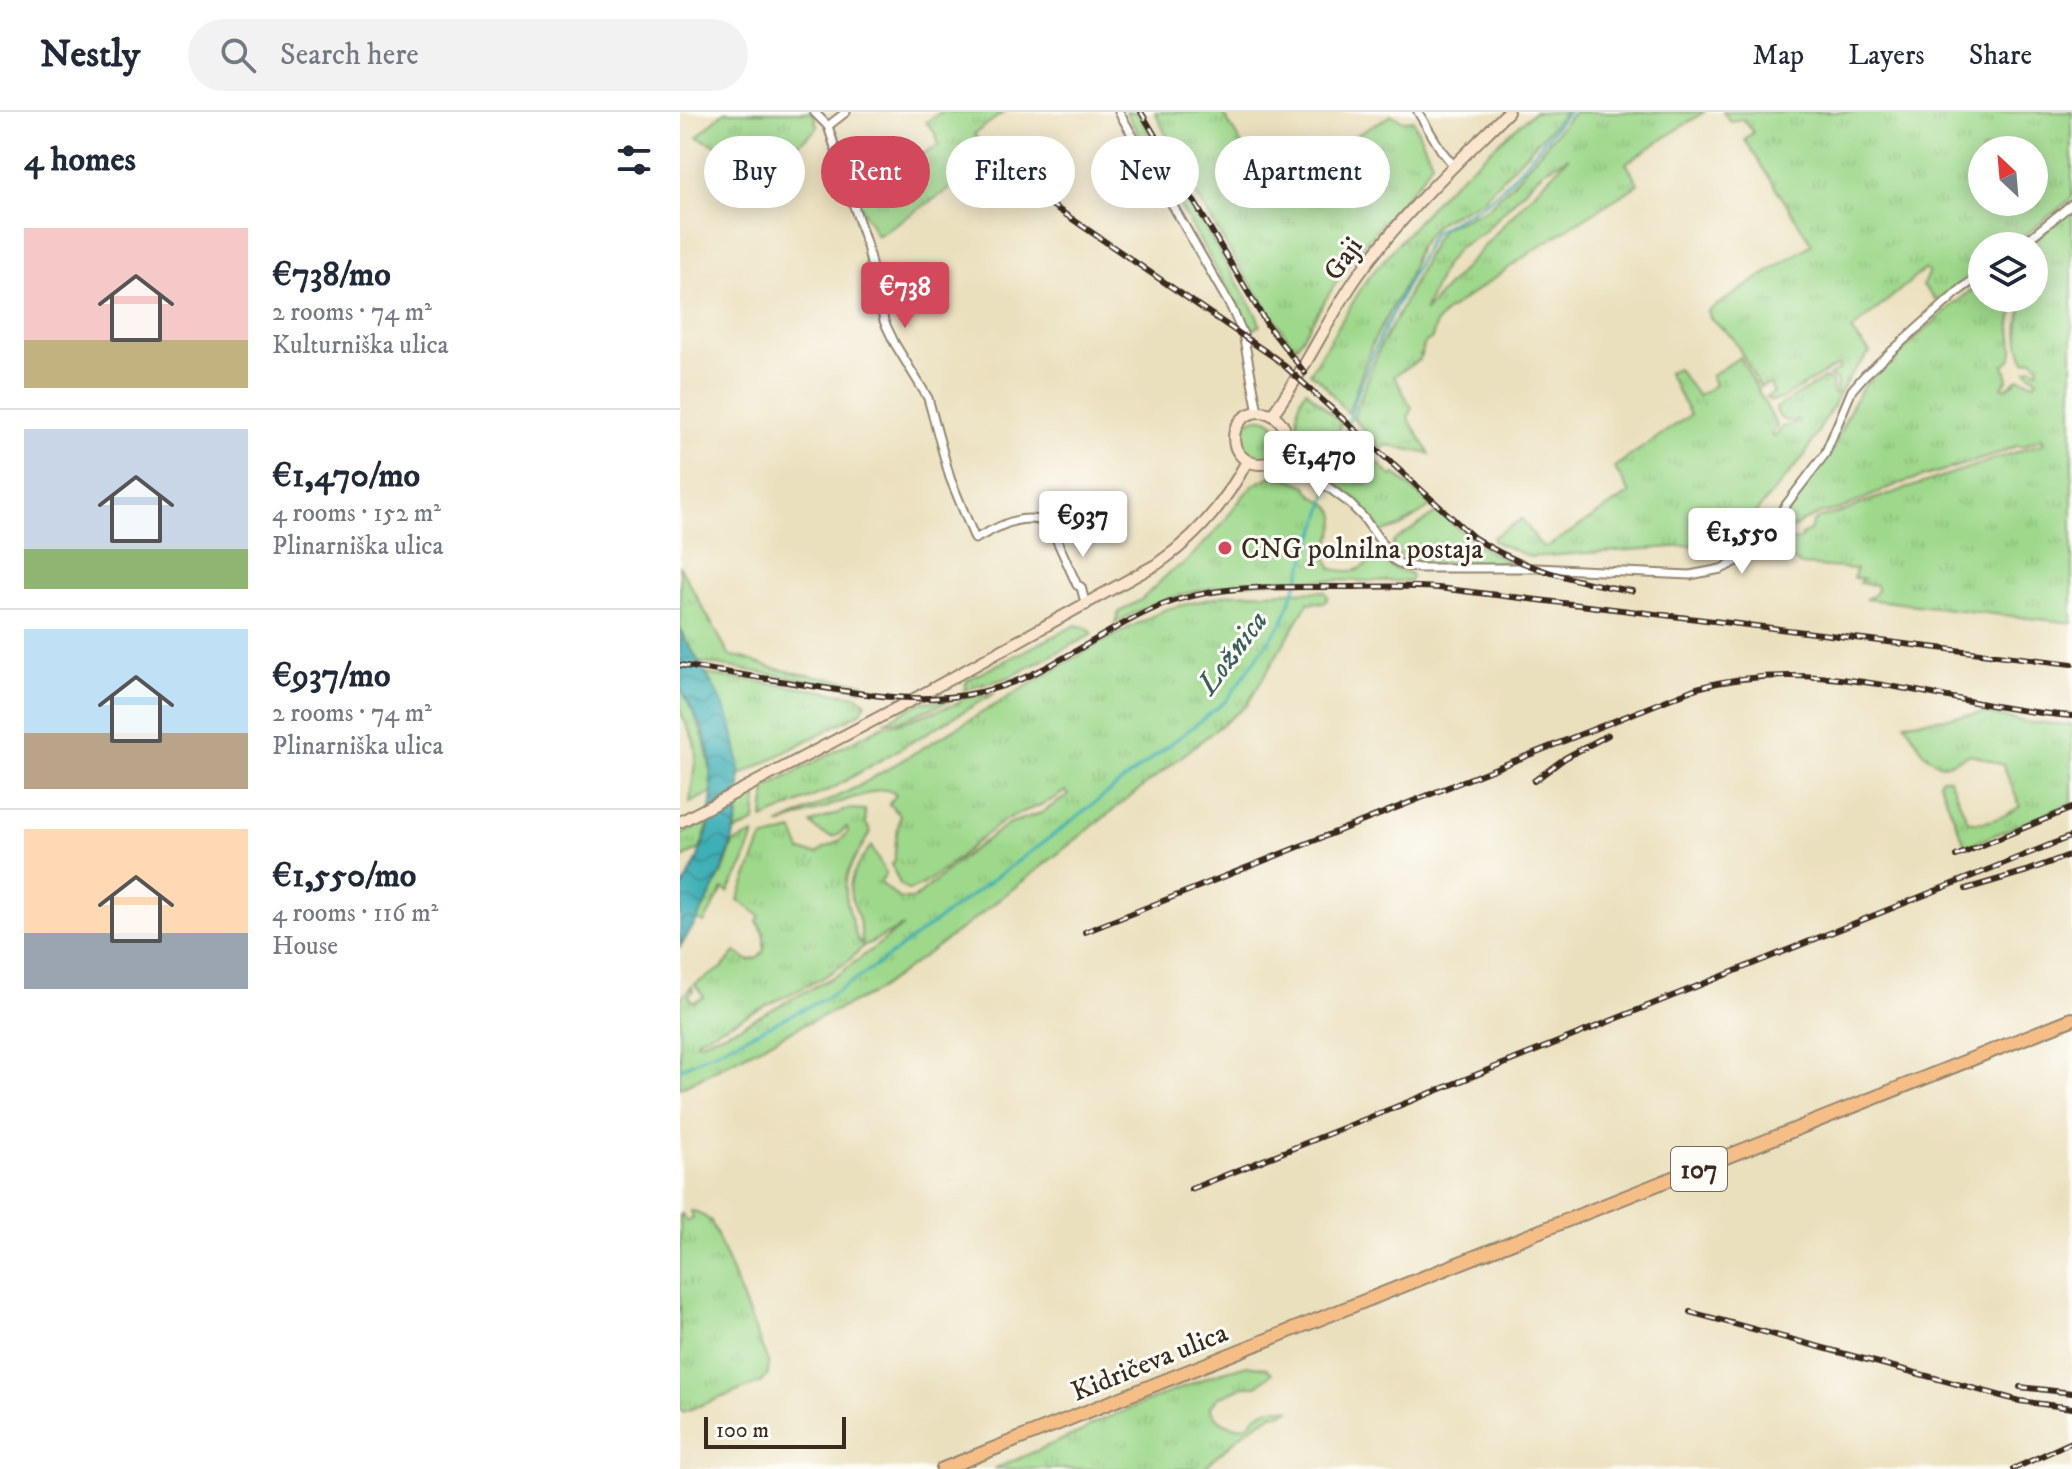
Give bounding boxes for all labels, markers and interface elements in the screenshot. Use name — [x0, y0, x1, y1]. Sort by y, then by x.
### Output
search box — [188, 19, 748, 91]
text: Nestly — [40, 31, 140, 79]
icon: search — [216, 33, 260, 77]
text: Search here — [280, 37, 419, 74]
text: Map — [1753, 38, 1804, 73]
text: Layers — [1848, 38, 1925, 73]
text: Share — [1969, 38, 2032, 73]
chip: Buy — [704, 136, 805, 208]
chip: Rent — [821, 136, 930, 208]
chip: Filters — [946, 136, 1075, 208]
chip: New — [1091, 136, 1199, 208]
chip: Apartment — [1215, 136, 1390, 208]
north arrow — [1968, 136, 2048, 216]
map controls — [1968, 136, 2048, 312]
icon: filters — [612, 138, 656, 182]
text: 4 homes — [24, 139, 136, 181]
street label: Gaji — [1316, 230, 1371, 287]
button: layers — [1968, 232, 2048, 312]
text: €738/mo — [272, 254, 391, 296]
icon: home — [88, 260, 184, 356]
pin: €738 — [858, 262, 952, 330]
text: €738 — [879, 271, 931, 304]
text: 2 rooms · 74 m² — [272, 296, 432, 329]
text: Kulturniška ulica — [272, 329, 449, 362]
pin: €1,470 — [1254, 431, 1384, 499]
text: €1,470 — [1282, 440, 1356, 473]
text: €1,470/mo — [272, 455, 420, 497]
icon: home — [88, 461, 184, 557]
pin: €937 — [1036, 491, 1130, 559]
text: 4 rooms · 152 m² — [272, 497, 441, 530]
text: €937 — [1057, 500, 1109, 533]
pin: €1,550 — [1677, 508, 1807, 576]
text: €1,550 — [1706, 517, 1778, 550]
text: Plinarniška ulica — [272, 530, 444, 563]
place label: CNG polnilna postaja — [1241, 532, 1483, 567]
marker: CNG polnilna postaja — [1216, 539, 1234, 557]
water label: Ložnica — [1189, 604, 1277, 704]
text: €937/mo — [272, 655, 390, 697]
icon: home — [88, 661, 184, 757]
text: 2 rooms · 74 m² — [272, 697, 432, 730]
text: Plinarniška ulica — [272, 730, 444, 763]
text: €1,550/mo — [272, 855, 416, 897]
icon: home — [88, 861, 184, 957]
text: 4 rooms · 116 m² — [272, 897, 438, 930]
text: House — [272, 930, 338, 963]
road number: 107 — [1671, 1147, 1727, 1191]
street label: Kidričeva ulica — [1066, 1315, 1233, 1410]
scale bar — [704, 1413, 846, 1449]
text: 100 m — [716, 1417, 769, 1444]

